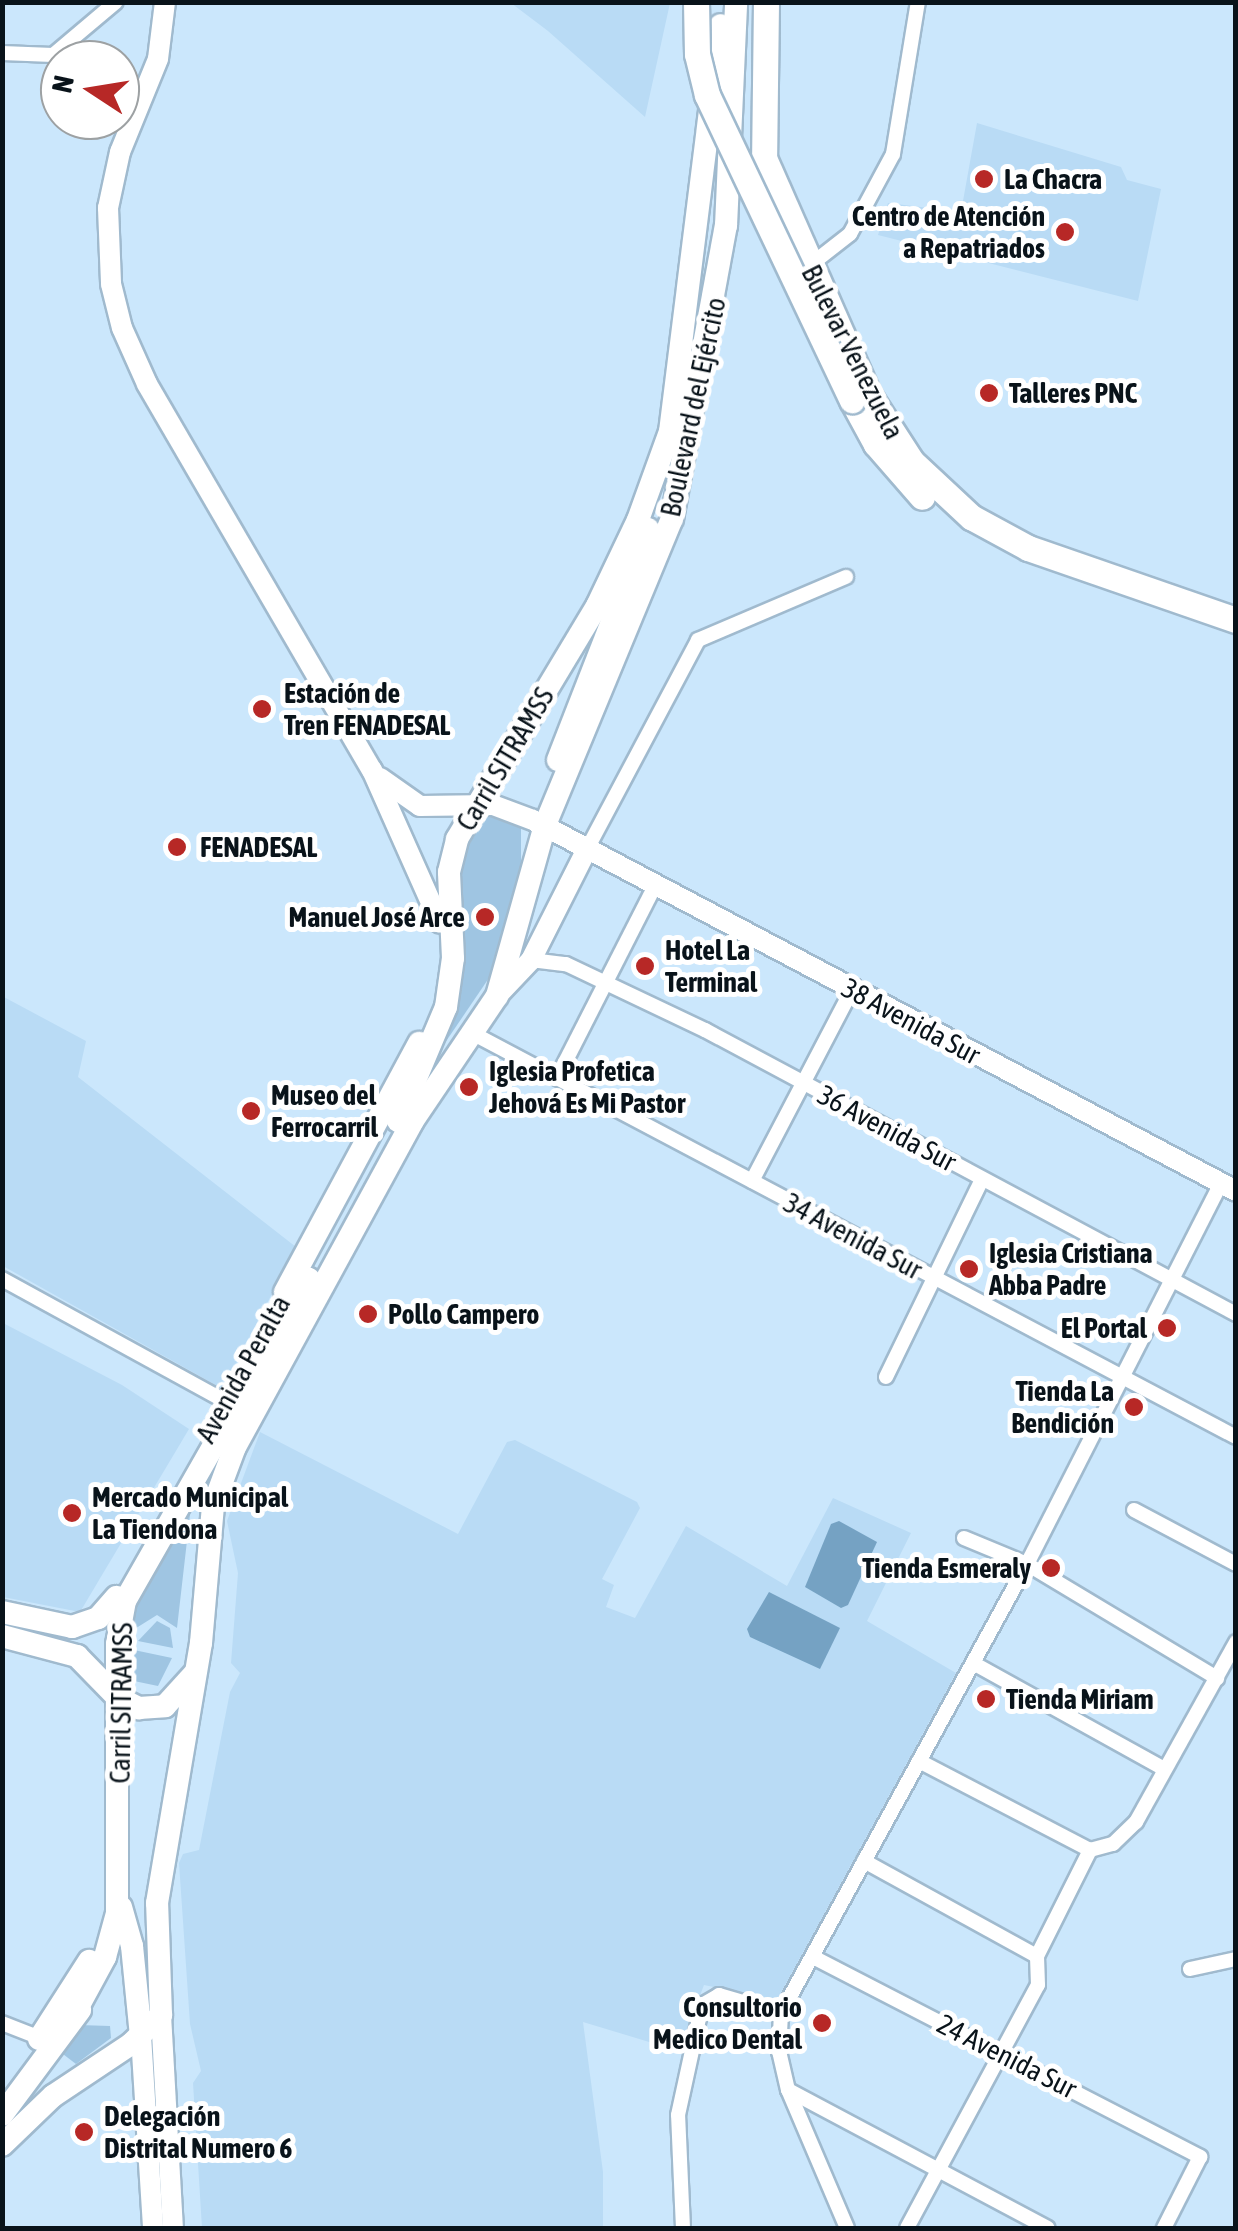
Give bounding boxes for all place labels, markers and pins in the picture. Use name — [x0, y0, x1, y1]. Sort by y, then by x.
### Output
place label: La Chacra — [1004, 162, 1102, 196]
marker: La Chacra — [973, 168, 995, 190]
place label: Centro de Atención a Repatriados — [852, 199, 1045, 265]
marker: Centro de Atención a Repatriados — [1054, 221, 1076, 243]
place label: Talleres PNC — [1009, 376, 1137, 410]
marker: Talleres PNC — [978, 382, 1000, 404]
place label: Estación de Tren FENADESAL — [284, 676, 450, 742]
marker: Estación de Tren FENADESAL — [249, 696, 275, 722]
place label: FENADESAL — [200, 830, 317, 864]
marker: FENADESAL — [164, 834, 190, 860]
place label: Manuel José Arce — [289, 900, 465, 934]
marker: Manuel José Arce — [474, 906, 496, 928]
place label: Hotel La Terminal — [665, 933, 757, 999]
marker: Hotel La Terminal — [634, 955, 656, 977]
place label: Iglesia Profetica Jehová Es Mi Pastor — [489, 1054, 685, 1120]
marker: Iglesia Profetica Jehová Es Mi Pastor — [458, 1076, 480, 1098]
place label: Museo del Ferrocarril — [271, 1078, 378, 1144]
marker: Museo del Ferrocarril — [240, 1100, 262, 1122]
place label: Iglesia Cristiana Abba Padre — [989, 1236, 1153, 1302]
marker: Iglesia Cristiana Abba Padre — [958, 1258, 980, 1280]
place label: Pollo Campero — [388, 1297, 539, 1331]
marker: Pollo Campero — [357, 1303, 379, 1325]
place label: El Portal — [1061, 1311, 1147, 1345]
marker: El Portal — [1156, 1317, 1178, 1339]
place label: Tienda La Bendición — [1011, 1374, 1114, 1440]
marker: Tienda La Bendición — [1123, 1396, 1145, 1418]
place label: Mercado Municipal La Tiendona — [92, 1480, 288, 1546]
marker: Mercado Municipal La Tiendona — [61, 1502, 83, 1524]
place label: Tienda Esmeraly — [862, 1551, 1031, 1585]
marker: Tienda Esmeraly — [1040, 1557, 1062, 1579]
place label: Tienda Miriam — [1006, 1682, 1154, 1716]
marker: Tienda Miriam — [975, 1688, 997, 1710]
place label: Consultorio Medico Dental — [653, 1990, 802, 2056]
marker: Consultorio Medico Dental — [811, 2012, 833, 2034]
place label: Delegación Distrital Numero 6 — [104, 2099, 292, 2165]
marker: Delegación Distrital Numero 6 — [73, 2121, 95, 2143]

